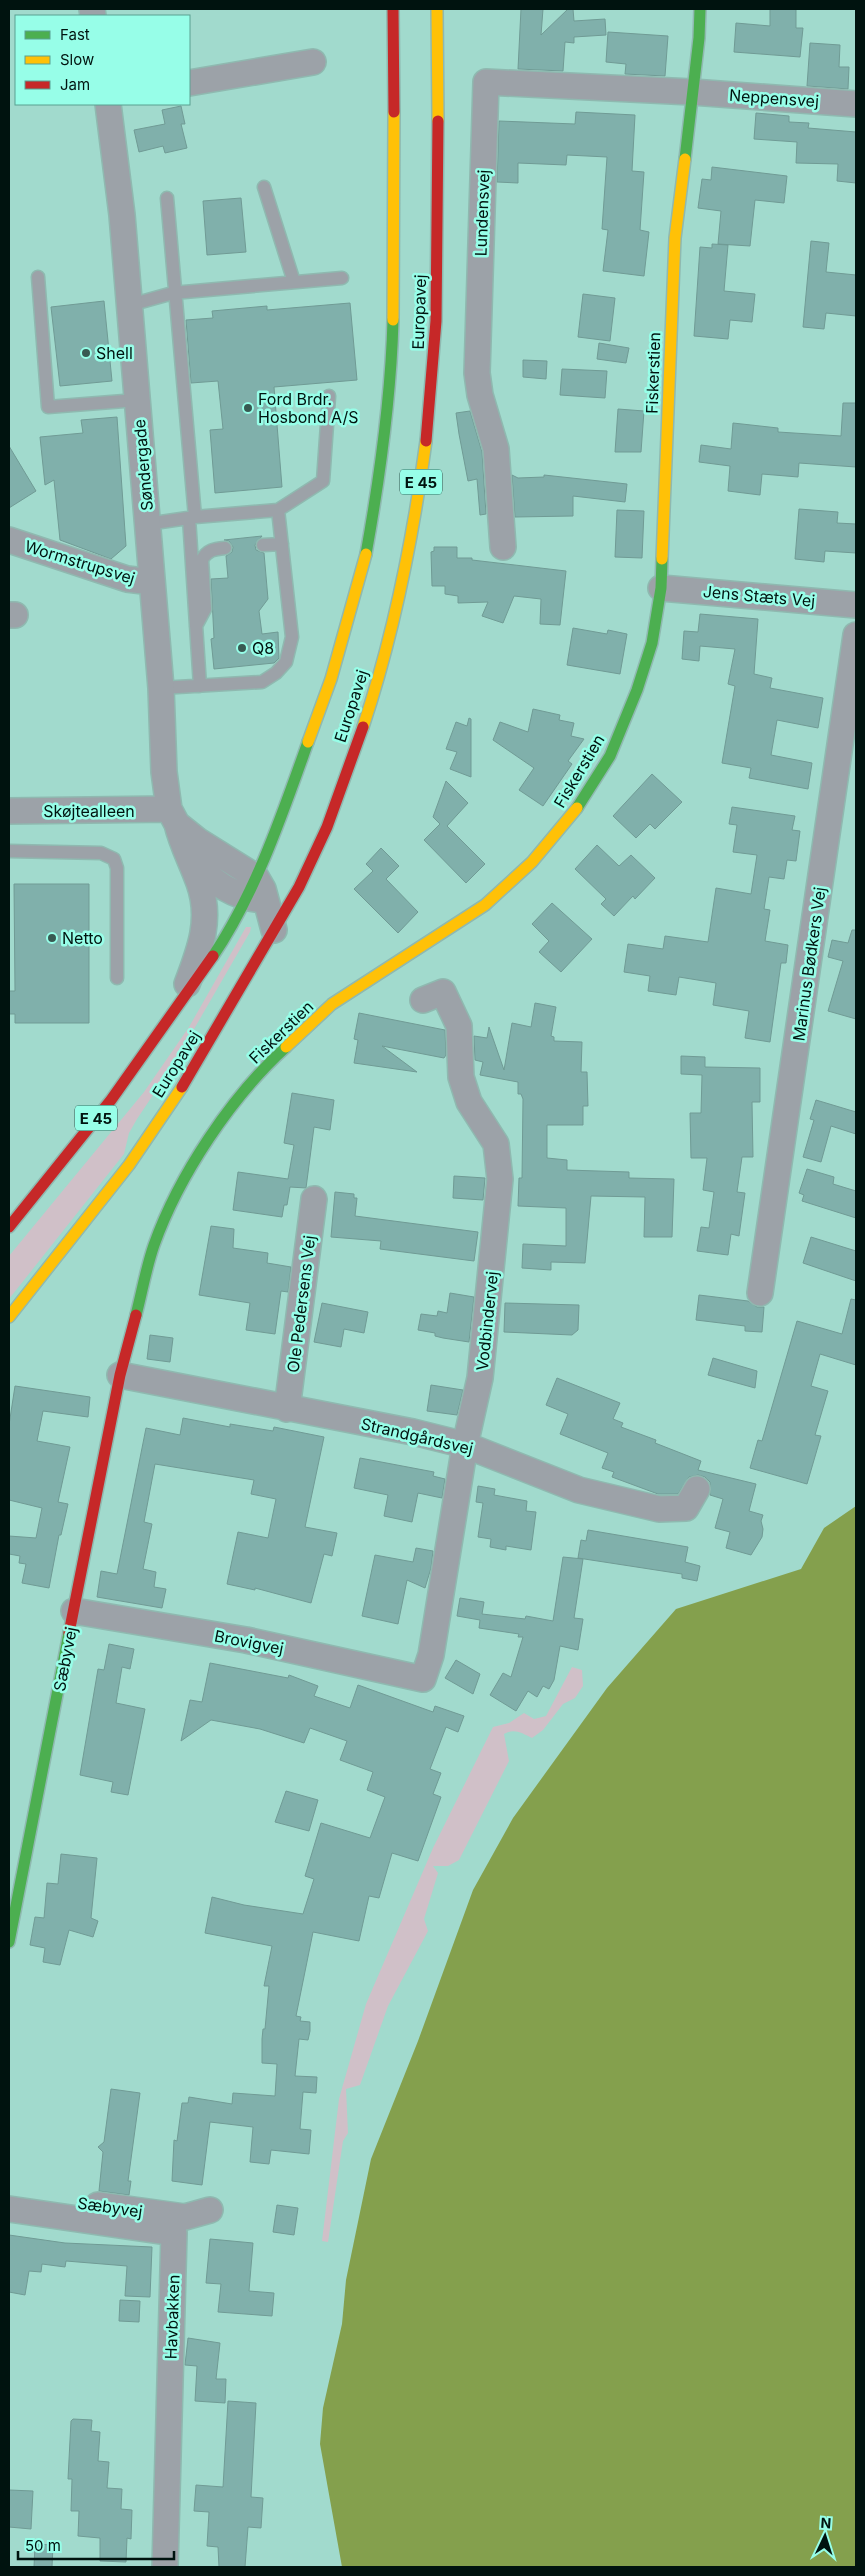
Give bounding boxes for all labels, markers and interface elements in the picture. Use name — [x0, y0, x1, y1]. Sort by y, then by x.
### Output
legend — [15, 15, 190, 105]
text: Fast — [60, 25, 90, 44]
text: Slow — [60, 50, 94, 69]
text: Jam — [60, 75, 90, 94]
street label: Neppensvej — [728, 85, 820, 111]
street label: Lundensvej — [470, 169, 494, 257]
street label: Europavej — [408, 274, 430, 350]
street label: Fiskerstien — [642, 332, 664, 414]
place label: Shell — [96, 343, 133, 363]
marker: Shell — [80, 347, 92, 359]
place label: Ford Brdr. Hosbond A/S — [258, 389, 358, 427]
marker: Ford Brdr. Hosbond A/S — [242, 402, 254, 414]
street label: Søndergade — [129, 418, 157, 512]
road number: E 45 — [400, 470, 442, 494]
street label: Wormstrupsvej — [23, 536, 137, 588]
street label: Jens Stæts Vej — [702, 581, 816, 611]
place label: Q8 — [252, 638, 274, 658]
marker: Q8 — [236, 642, 248, 654]
street label: Europavej — [330, 667, 372, 745]
street label: Fiskerstien — [549, 731, 609, 811]
street label: Skøjtealleen — [43, 801, 135, 821]
street label: Marinus Bødkers Vej — [788, 886, 830, 1042]
place label: Netto — [62, 928, 103, 948]
marker: Netto — [46, 932, 58, 944]
street label: Fiskerstien — [245, 996, 317, 1068]
street label: Europavej — [148, 1027, 204, 1101]
road number: E 45 — [75, 1106, 117, 1130]
street label: Ole Pedersens Vej — [283, 1234, 319, 1374]
street label: Vodbindervej — [472, 1270, 502, 1372]
street label: Strandgårdsvej — [359, 1413, 475, 1459]
street label: Sæbyvej — [49, 1625, 81, 1693]
street label: Brovigvej — [213, 1625, 285, 1659]
street label: Sæbyvej — [76, 2193, 144, 2221]
street label: Havbakken — [161, 2274, 183, 2360]
north arrow — [800, 2511, 850, 2561]
text: N — [820, 2514, 832, 2531]
scale bar — [18, 2528, 174, 2560]
text: 50 m — [25, 2536, 61, 2555]

